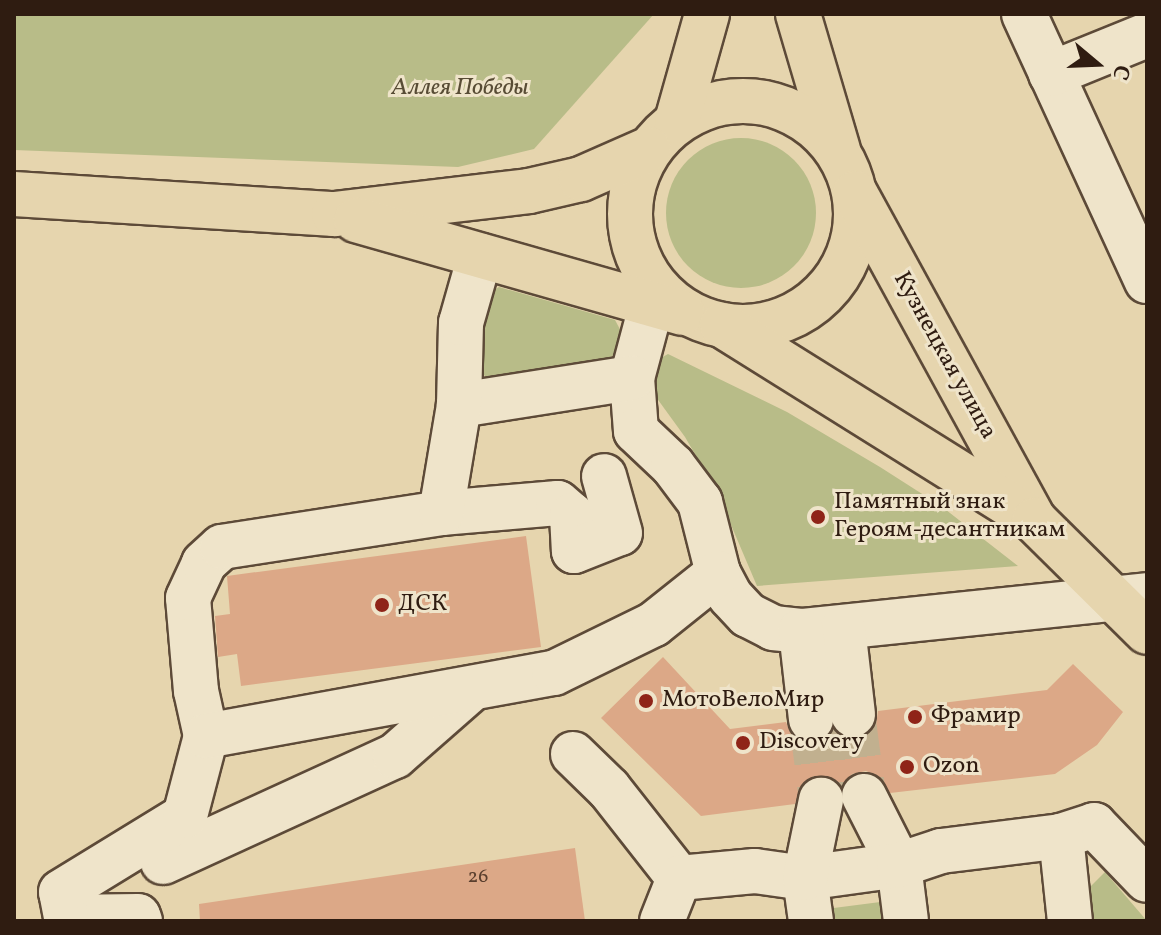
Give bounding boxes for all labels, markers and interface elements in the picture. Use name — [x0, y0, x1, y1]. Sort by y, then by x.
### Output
north arrow — [1057, 24, 1137, 104]
text: С — [1103, 60, 1137, 84]
park label: Аллея Победы — [391, 75, 529, 103]
street label: Кузнецкая улица — [886, 267, 1002, 445]
place label: Памятный знак Героям-десантникам — [834, 489, 1065, 545]
marker: Памятный знак Героям-десантникам — [809, 508, 827, 526]
place label: ДСК — [398, 591, 447, 619]
marker: ДСК — [373, 596, 391, 614]
place label: МотоВелоМир — [662, 687, 824, 715]
marker: МотоВелоМир — [637, 692, 655, 710]
place label: Фрамир — [931, 703, 1021, 731]
marker: Фрамир — [906, 708, 924, 726]
place label: Discovery — [759, 729, 864, 757]
marker: Discovery — [734, 734, 752, 752]
place label: Ozon — [923, 753, 980, 781]
marker: Ozon — [898, 758, 916, 776]
house number: 26 — [468, 865, 488, 889]

